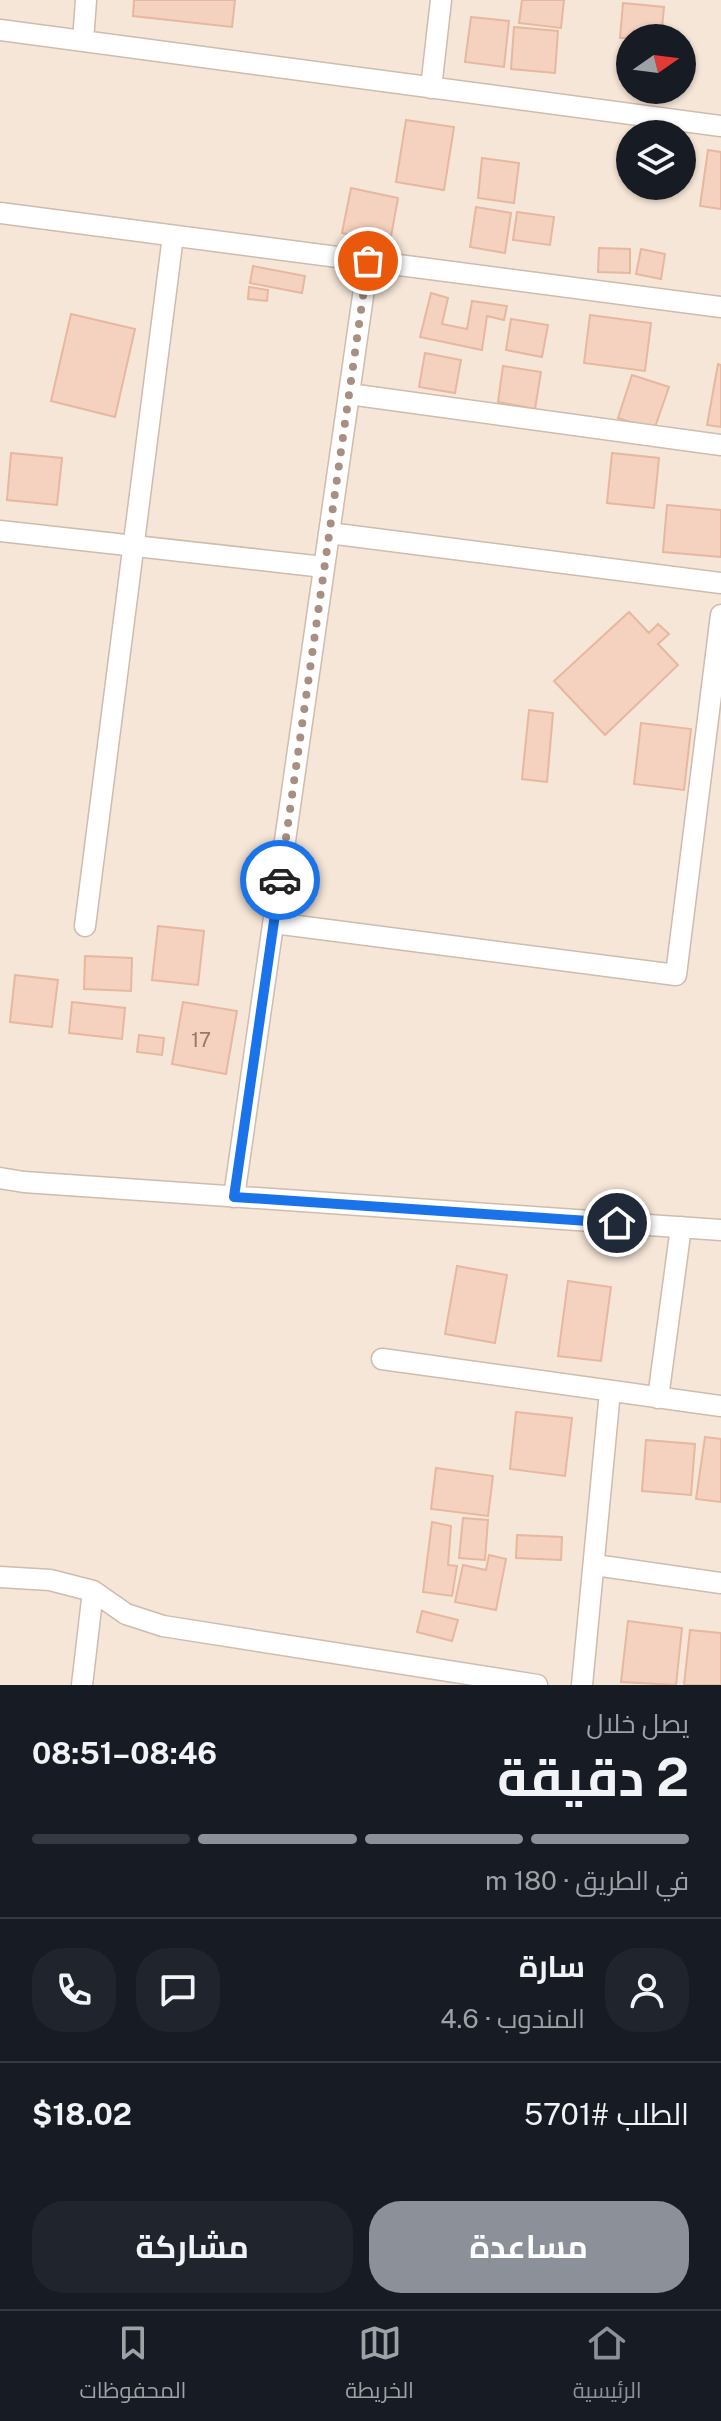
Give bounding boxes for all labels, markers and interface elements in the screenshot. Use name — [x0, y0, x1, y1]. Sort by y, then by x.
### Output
north arrow — [616, 24, 696, 104]
map controls — [616, 24, 696, 200]
button: layers — [616, 120, 696, 200]
pin — [334, 227, 402, 295]
icon: bag — [346, 239, 390, 283]
courier — [240, 840, 320, 920]
icon: car — [258, 858, 302, 902]
house number: 17 — [191, 1028, 211, 1052]
pin — [583, 1189, 651, 1257]
icon: home — [595, 1201, 639, 1245]
text: يصل خلال — [586, 1708, 689, 1739]
text: 08:46–08:51 — [32, 1735, 217, 1771]
text: 2 دقيقة — [497, 1747, 689, 1808]
text: في الطريق · 180 m — [485, 1865, 689, 1896]
button: phone — [32, 1948, 116, 2032]
button: chat — [136, 1948, 220, 2032]
text: سارة — [519, 1948, 585, 1984]
button: person — [605, 1948, 689, 2032]
text: المندوب · 4.6 — [440, 2003, 585, 2034]
text: $18.02 — [32, 2096, 132, 2132]
text: الطلب #5701 — [524, 2096, 689, 2132]
button: مشاركة — [32, 2201, 353, 2293]
button: مساعدة — [369, 2201, 689, 2293]
tab: المحفوظات — [79, 2321, 186, 2411]
tab: الخريطة — [345, 2321, 414, 2411]
tab: الرئيسية — [573, 2321, 642, 2411]

